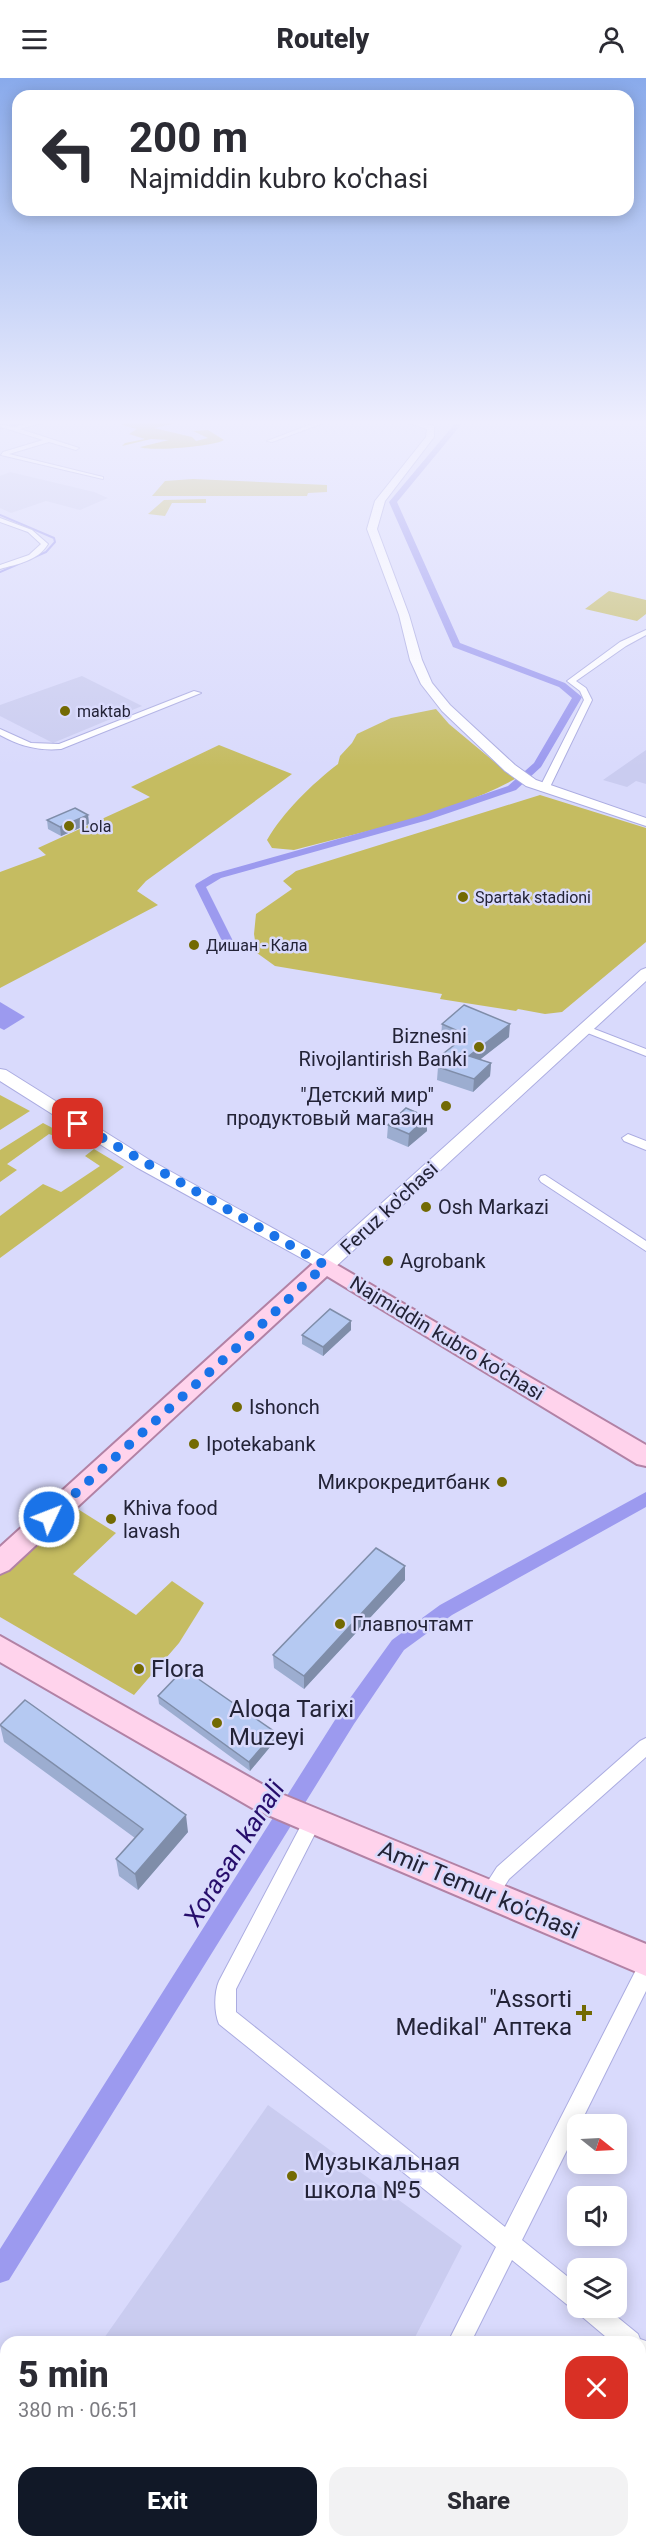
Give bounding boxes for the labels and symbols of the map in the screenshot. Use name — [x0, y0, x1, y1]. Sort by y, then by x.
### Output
place label: maktab — [77, 702, 131, 721]
marker: maktab — [58, 704, 72, 718]
place label: Lola — [81, 817, 111, 836]
marker: Lola — [62, 819, 76, 833]
place label: Spartak stadioni — [475, 888, 591, 907]
marker: Spartak stadioni — [456, 890, 470, 904]
place label: Дишан - Кала — [206, 936, 307, 955]
marker: Дишан - Кала — [187, 938, 201, 952]
place label: Biznesni Rivojlantirish Banki — [299, 1024, 467, 1071]
marker: Biznesni Rivojlantirish Banki — [472, 1040, 486, 1054]
place label: "Детский мир" продуктовый магазин — [226, 1083, 434, 1130]
pin — [52, 1098, 103, 1149]
marker: "Детский мир" продуктовый магазин — [439, 1099, 453, 1113]
street label: Feruz ko'chasi — [335, 1157, 443, 1259]
place label: Osh Markazi — [438, 1195, 549, 1219]
marker: Osh Markazi — [419, 1200, 433, 1214]
place label: Agrobank — [400, 1249, 486, 1273]
marker: Agrobank — [381, 1254, 395, 1268]
street label: Najmiddin kubro ko'chasi — [346, 1271, 548, 1405]
place label: Ishonch — [249, 1395, 320, 1419]
marker: Ishonch — [230, 1400, 244, 1414]
place label: Ipotekabank — [206, 1432, 316, 1456]
marker: Ipotekabank — [187, 1437, 201, 1451]
place label: Микрокредитбанк — [317, 1470, 490, 1494]
marker: Микрокредитбанк — [495, 1475, 509, 1489]
position arrow — [17, 1485, 81, 1549]
place label: Khiva food lavash — [123, 1496, 218, 1543]
marker: Khiva food lavash — [104, 1512, 118, 1526]
place label: Главпочтамт — [352, 1612, 474, 1636]
marker: Главпочтамт — [333, 1617, 347, 1631]
place label: Flora — [151, 1655, 205, 1683]
marker: Flora — [132, 1662, 146, 1676]
place label: Aloqa Tarixi Muzeyi — [229, 1695, 354, 1751]
marker: Aloqa Tarixi Muzeyi — [210, 1716, 224, 1730]
water label: Xorasan kanali — [177, 1774, 291, 1932]
street label: Amir Temur ko'chasi — [374, 1835, 584, 1945]
place label: "Assorti Medikal" Аптека — [395, 1985, 572, 2041]
marker: "Assorti Medikal" Аптека — [577, 2006, 591, 2020]
north arrow — [567, 2114, 627, 2174]
place label: Музыкальная школа №5 — [304, 2148, 460, 2204]
marker: Музыкальная школа №5 — [285, 2169, 299, 2183]

